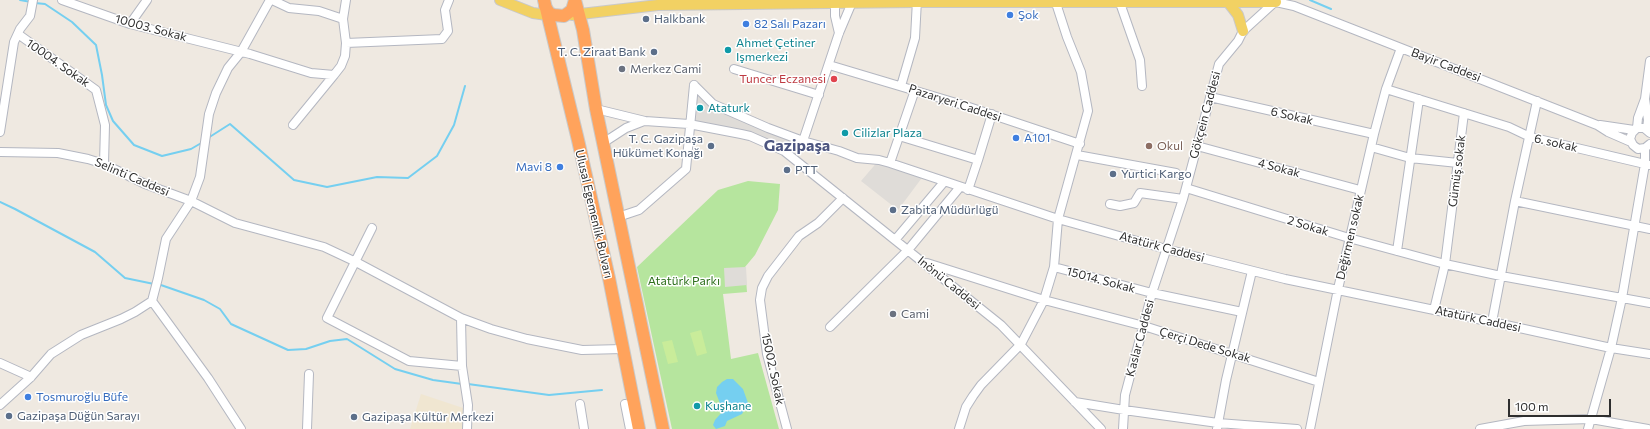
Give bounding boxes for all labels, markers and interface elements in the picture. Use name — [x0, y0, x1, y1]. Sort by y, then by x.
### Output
place label: Şok — [1018, 8, 1039, 22]
marker: Şok — [1005, 10, 1015, 20]
street label: 10003. Sokak — [113, 11, 189, 45]
place label: Halkbank — [654, 12, 706, 26]
marker: Halkbank — [641, 14, 651, 24]
place label: 82 Salı Pazarı — [754, 17, 826, 31]
marker: 82 Salı Pazarı — [741, 19, 751, 29]
street label: 10004. Sokak — [23, 36, 93, 90]
place label: Ahmet Çetiner Işmerkezi — [736, 36, 816, 64]
place label: T. C. Ziraat Bank — [558, 45, 646, 59]
marker: Ahmet Çetiner Işmerkezi — [723, 45, 733, 55]
street label: Bayir Caddesi — [1409, 45, 1483, 85]
marker: T. C. Ziraat Bank — [649, 47, 659, 57]
place label: Merkez Cami — [630, 62, 701, 76]
marker: Merkez Cami — [617, 64, 627, 74]
street label: Gökçein Caddesi — [1186, 70, 1224, 160]
place label: Tuncer Eczanesi — [739, 72, 826, 86]
marker: Tuncer Eczanesi — [829, 74, 839, 84]
street label: Pazaryeri Caddesi — [907, 81, 1003, 125]
place label: Ataturk — [708, 101, 750, 115]
marker: Ataturk — [695, 103, 705, 113]
street label: 6 Sokak — [1269, 104, 1315, 128]
place label: Cilizlar Plaza — [853, 126, 922, 140]
marker: Cilizlar Plaza — [840, 128, 850, 138]
place label: A101 — [1024, 131, 1050, 145]
street label: 6. sokak — [1533, 131, 1579, 155]
place label: T. C. Gazipaşa Hükümet Konağı — [613, 132, 703, 160]
marker: A101 — [1011, 133, 1021, 143]
street label: Gümüş sokak — [1445, 134, 1469, 208]
district label: Gazipaşa — [764, 136, 830, 156]
place label: Okul — [1157, 139, 1183, 153]
marker: T. C. Gazipaşa Hükümet Konağı — [706, 141, 716, 151]
marker: Okul — [1144, 141, 1154, 151]
street label: Ulusal Egemenlik Bulvarı — [572, 148, 616, 280]
street label: Selinti Caddesi — [92, 155, 172, 199]
street label: 4 Sokak — [1256, 155, 1302, 181]
place label: Mavi 8 — [516, 160, 552, 174]
marker: Mavi 8 — [555, 162, 565, 172]
place label: PTT — [795, 163, 818, 177]
marker: PTT — [782, 165, 792, 175]
place label: Yurtici Kargo — [1121, 167, 1192, 181]
marker: Yurtici Kargo — [1108, 169, 1118, 179]
street label: Değirmen sokak — [1333, 193, 1367, 281]
place label: Zabita Müdürlügü — [901, 203, 999, 217]
marker: Zabita Müdürlügü — [888, 205, 898, 215]
street label: 2 Sokak — [1286, 213, 1330, 239]
street label: Atatürk Caddesi — [1118, 229, 1206, 265]
street label: Inönü Caddesi — [915, 253, 983, 313]
street label: 15014. Sokak — [1065, 264, 1137, 296]
park label: Atatürk Parkı — [648, 274, 720, 288]
street label: Kaslar Caddesi — [1123, 298, 1157, 378]
street label: Atatürk Caddesi — [1434, 303, 1522, 335]
place label: Cami — [901, 307, 929, 321]
marker: Cami — [888, 309, 898, 319]
street label: Çerçi Dede Sokak — [1158, 324, 1252, 366]
street label: 15002. Sokak — [758, 332, 788, 406]
place label: Tosmuroğlu Büfe — [36, 390, 128, 404]
scale bar — [1510, 391, 1613, 417]
marker: Tosmuroğlu Büfe — [23, 392, 33, 402]
place label: Kuşhane — [705, 399, 751, 413]
text: 100 m — [1515, 399, 1549, 413]
marker: Kuşhane — [692, 401, 702, 411]
place label: Gazipaşa Düğün Sarayı — [17, 409, 140, 423]
place label: Gazipaşa Kültür Merkezi — [362, 410, 494, 424]
marker: Gazipaşa Düğün Sarayı — [4, 411, 14, 421]
marker: Gazipaşa Kültür Merkezi — [349, 412, 359, 422]

